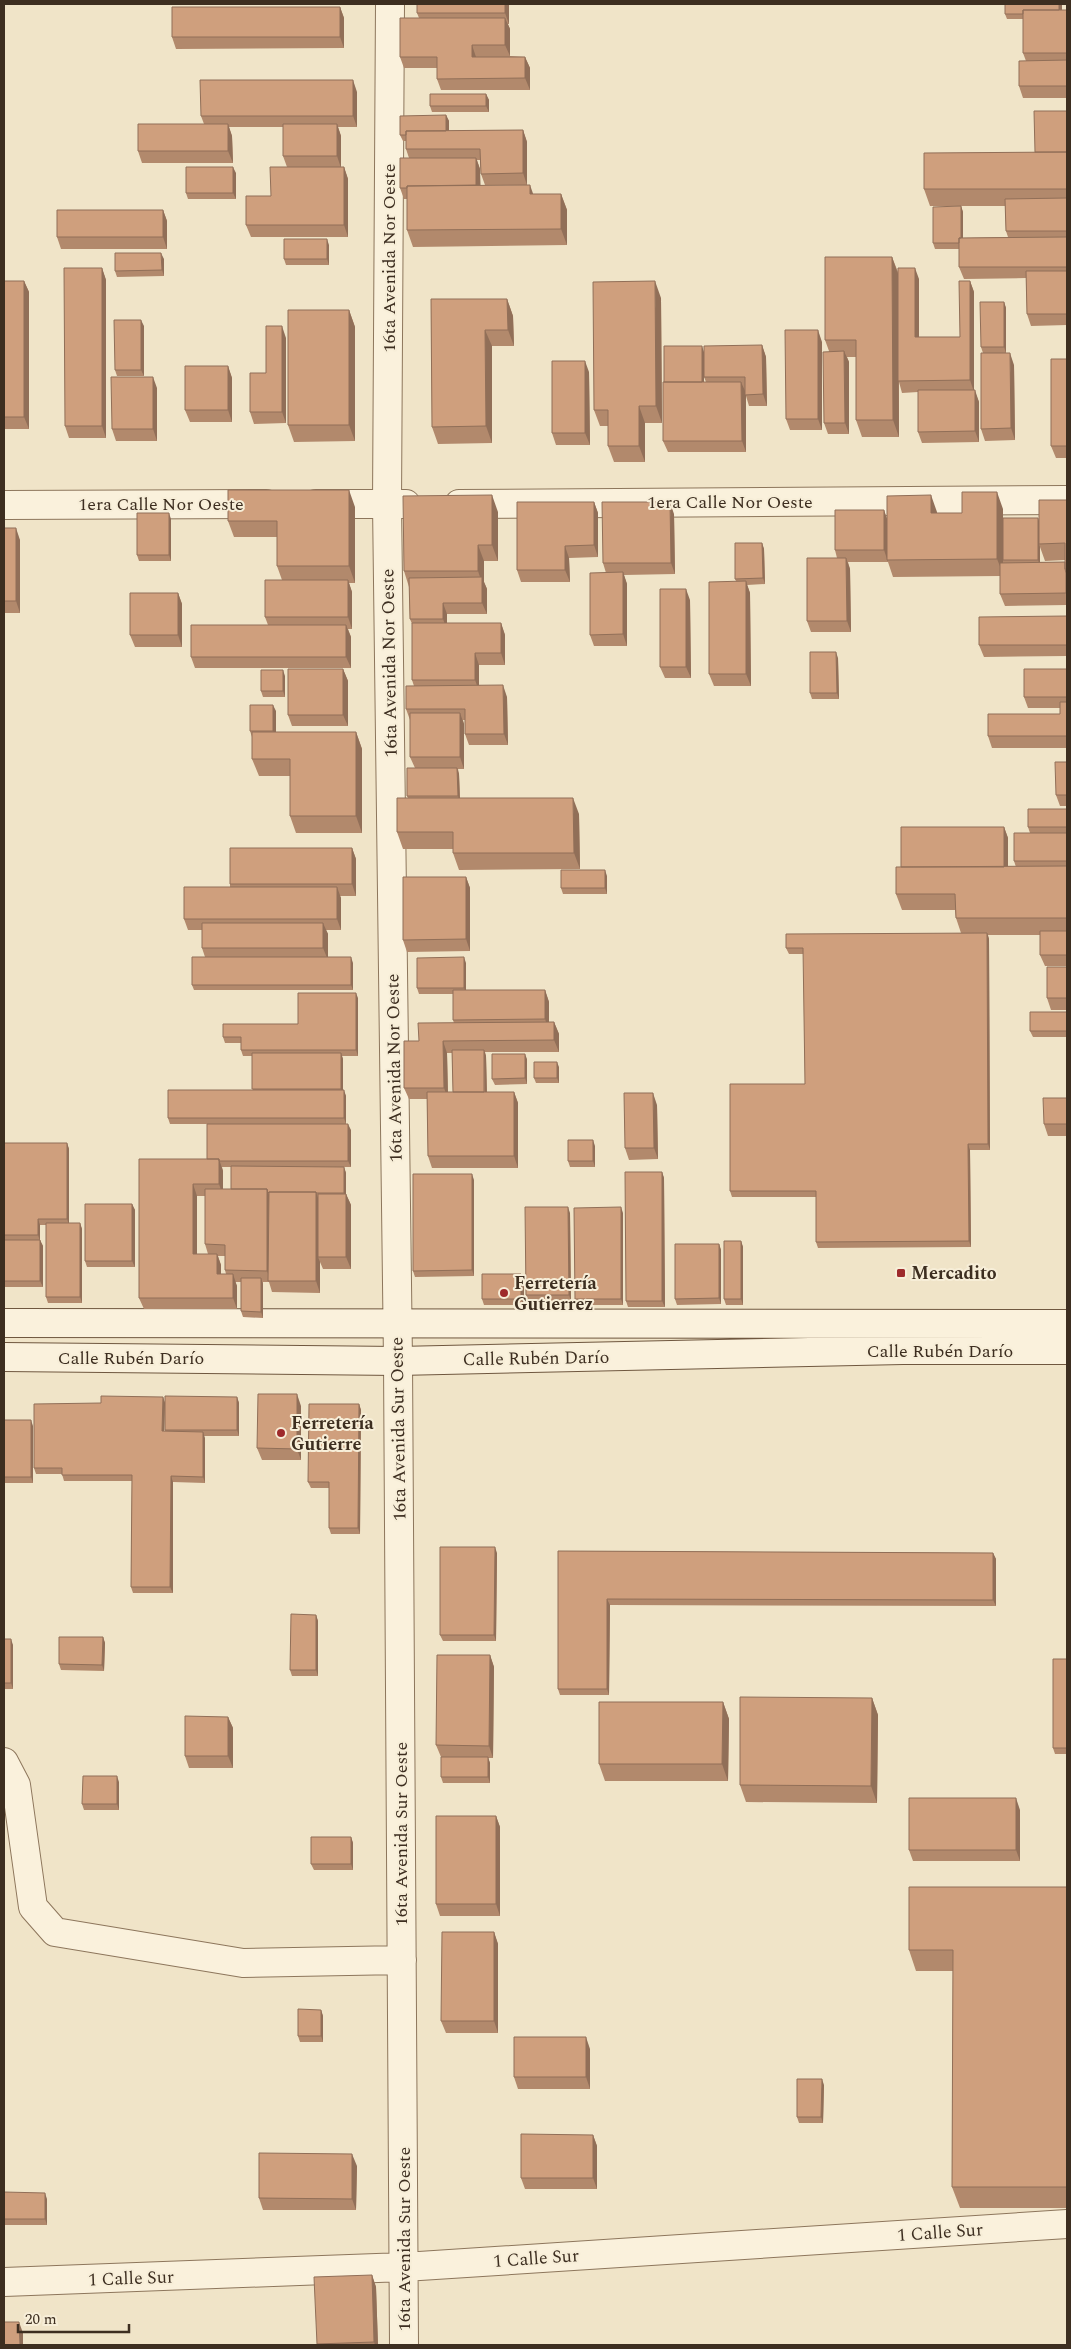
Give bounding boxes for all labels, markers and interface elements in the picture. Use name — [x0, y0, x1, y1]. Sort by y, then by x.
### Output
street label: 16ta Avenida Nor Oeste — [376, 164, 403, 352]
street label: 1era Calle Nor Oeste — [647, 489, 813, 516]
street label: 1era Calle Nor Oeste — [78, 491, 244, 518]
street label: 16ta Avenida Nor Oeste — [374, 568, 405, 758]
street label: 16ta Avenida Nor Oeste — [379, 973, 410, 1163]
place label: Mercadito — [911, 1260, 997, 1287]
marker: Mercadito — [895, 1267, 907, 1279]
place label: Ferretería Gutierrez — [514, 1270, 598, 1318]
marker: Ferretería Gutierrez — [498, 1287, 510, 1299]
street label: 16ta Avenida Sur Oeste — [383, 1337, 414, 1521]
street label: Calle Rubén Darío — [867, 1338, 1013, 1365]
street label: Calle Rubén Darío — [462, 1344, 610, 1373]
street label: Calle Rubén Darío — [58, 1345, 204, 1372]
place label: Ferretería Gutierre — [291, 1410, 375, 1458]
marker: Ferretería Gutierre — [275, 1427, 287, 1439]
street label: 16ta Avenida Sur Oeste — [388, 1742, 415, 1926]
street label: 16ta Avenida Sur Oeste — [391, 2147, 418, 2331]
street label: 1 Calle Sur — [896, 2216, 984, 2249]
street label: 1 Calle Sur — [492, 2242, 580, 2275]
street label: 1 Calle Sur — [88, 2264, 174, 2293]
scale bar — [18, 2302, 129, 2334]
text: 20 m — [25, 2308, 57, 2331]

